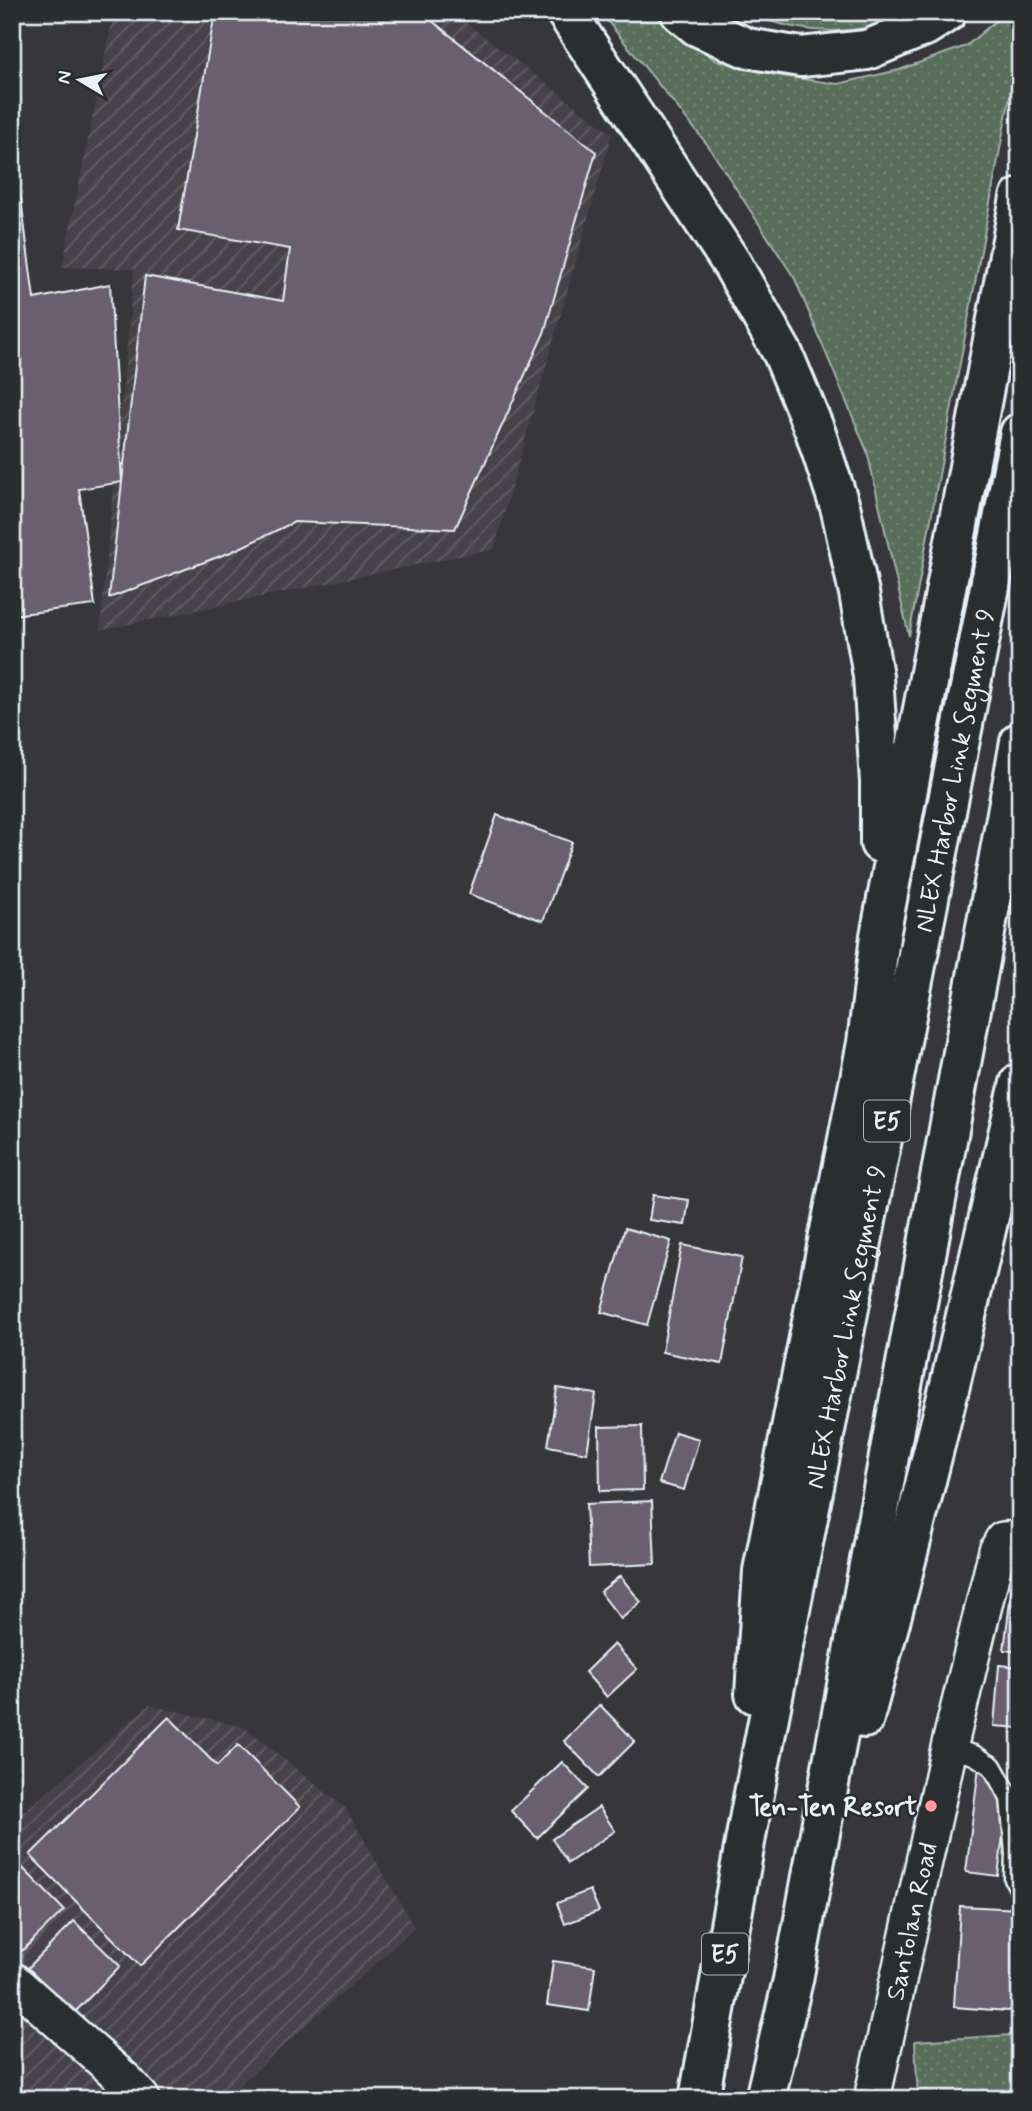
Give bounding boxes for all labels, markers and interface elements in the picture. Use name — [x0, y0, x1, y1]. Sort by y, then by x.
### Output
north arrow — [46, 46, 116, 116]
text: N — [51, 69, 78, 86]
street label: NLEX Harbor Link Segment 9 — [908, 606, 1004, 935]
road number: E5 — [864, 1100, 910, 1142]
street label: NLEX Harbor Link Segment 9 — [799, 1162, 895, 1492]
place label: Ten-Ten Resort — [749, 1791, 917, 1825]
marker: Ten-Ten Resort — [923, 1798, 939, 1814]
street label: Santolan Road — [879, 1839, 947, 2004]
road number: E5 — [702, 1934, 748, 1975]

